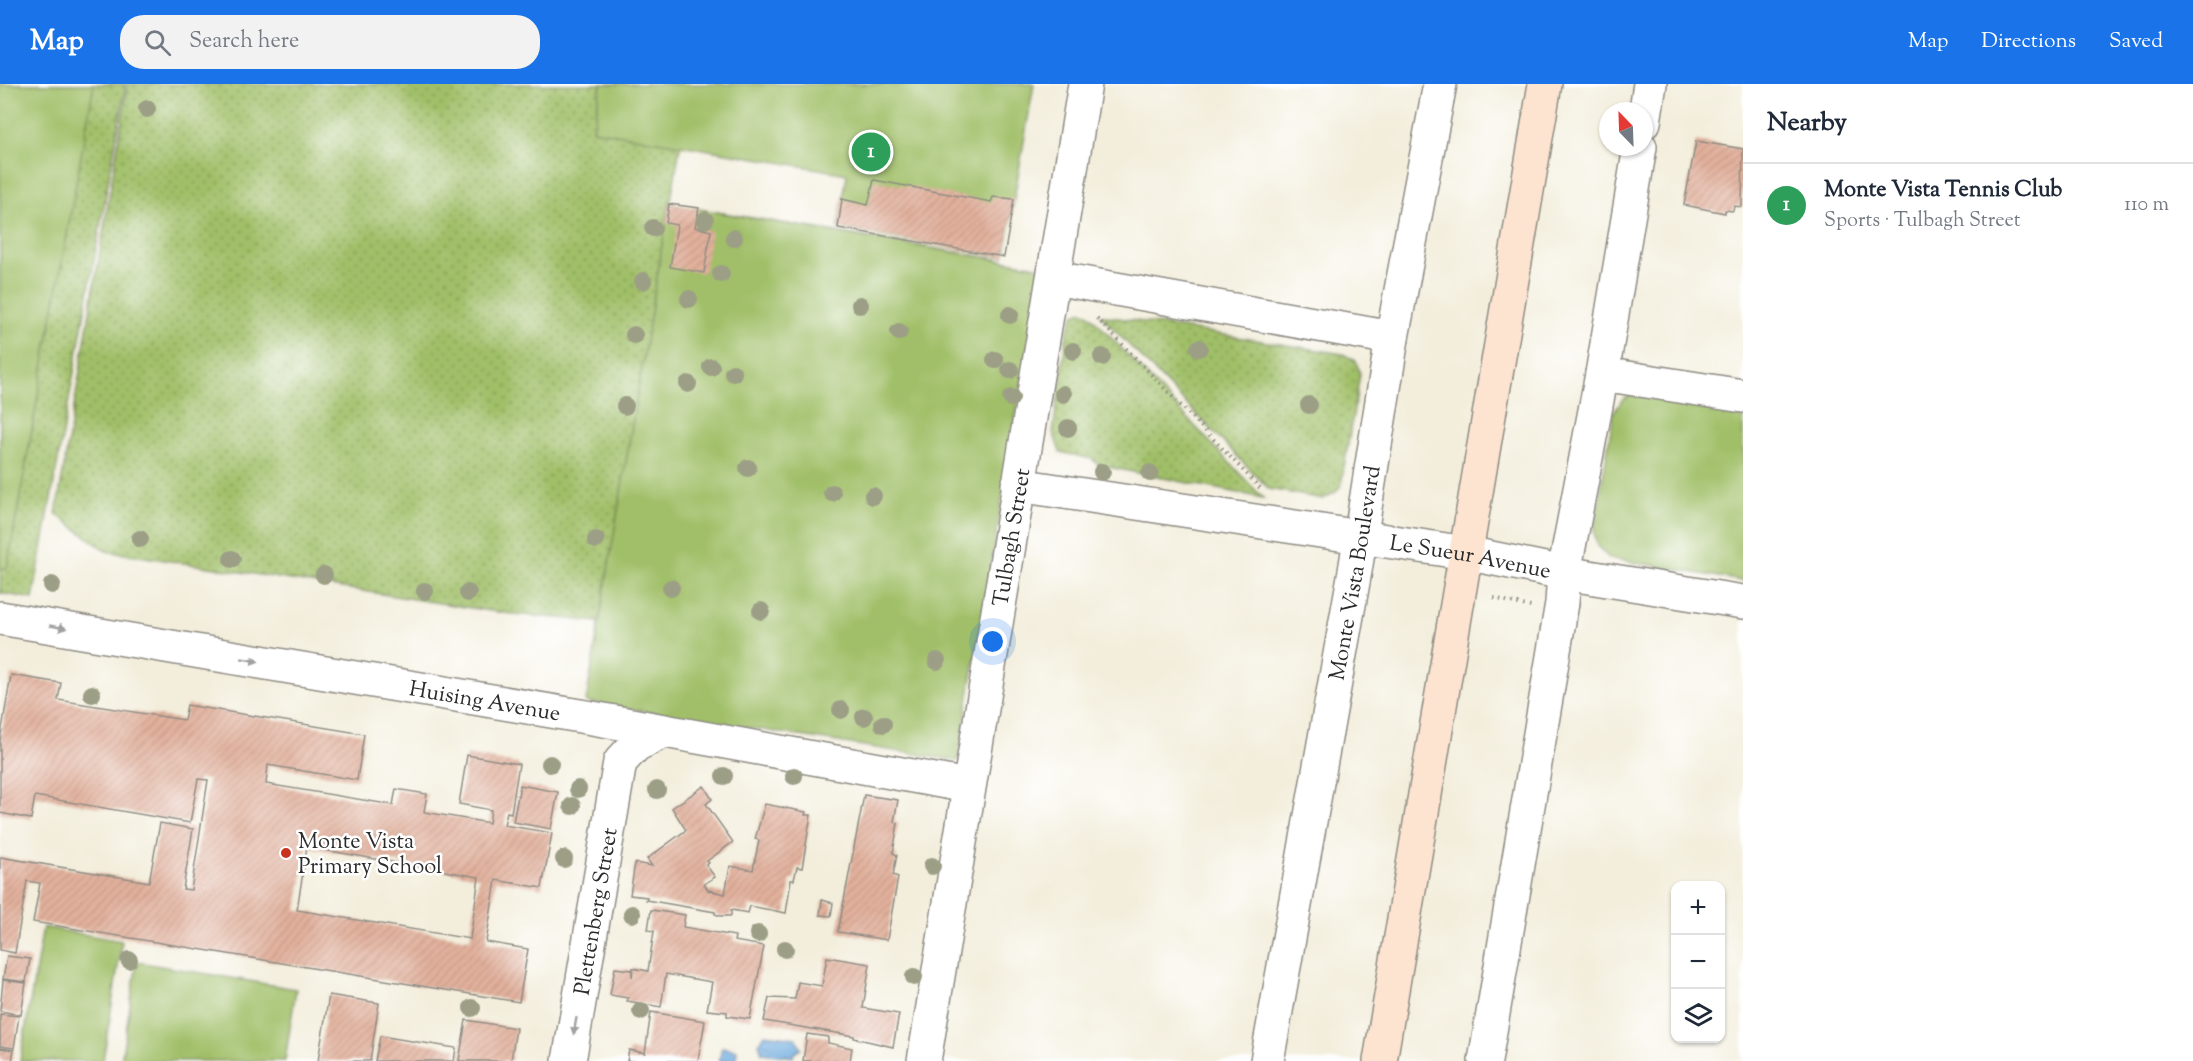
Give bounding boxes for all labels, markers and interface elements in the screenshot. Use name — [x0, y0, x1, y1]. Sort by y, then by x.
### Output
search box — [120, 15, 540, 69]
text: Map — [30, 22, 84, 62]
icon: search — [141, 26, 174, 59]
text: Search here — [189, 26, 299, 58]
text: Map — [1908, 27, 1948, 57]
text: Directions — [1981, 27, 2076, 57]
text: Saved — [2109, 27, 2163, 57]
north arrow — [1599, 102, 1653, 156]
text: Nearby — [1767, 105, 1847, 142]
pin: 1 — [852, 130, 890, 174]
text: Monte Vista Tennis Club — [1824, 175, 2062, 207]
text: 1 — [1783, 191, 1790, 220]
text: 110 m — [2124, 191, 2169, 220]
text: Sports · Tulbagh Street — [1824, 207, 2021, 236]
street label: Monte Vista Boulevard — [1323, 463, 1391, 683]
street label: Tulbagh Street — [986, 466, 1041, 609]
street label: Le Sueur Avenue — [1387, 529, 1553, 589]
one-way arrow — [48, 623, 67, 632]
your location — [978, 627, 1007, 656]
one-way arrow — [241, 655, 260, 664]
street label: Huising Avenue — [407, 674, 563, 731]
street label: Plettenberg Street — [567, 825, 628, 998]
place label: Monte Vista Primary School — [298, 827, 442, 884]
marker: Monte Vista Primary School — [279, 846, 293, 860]
map controls — [1671, 881, 1725, 1043]
button: + — [1671, 881, 1725, 935]
button: − — [1671, 935, 1725, 989]
button: layers — [1671, 989, 1725, 1043]
one-way arrow — [570, 1017, 579, 1036]

